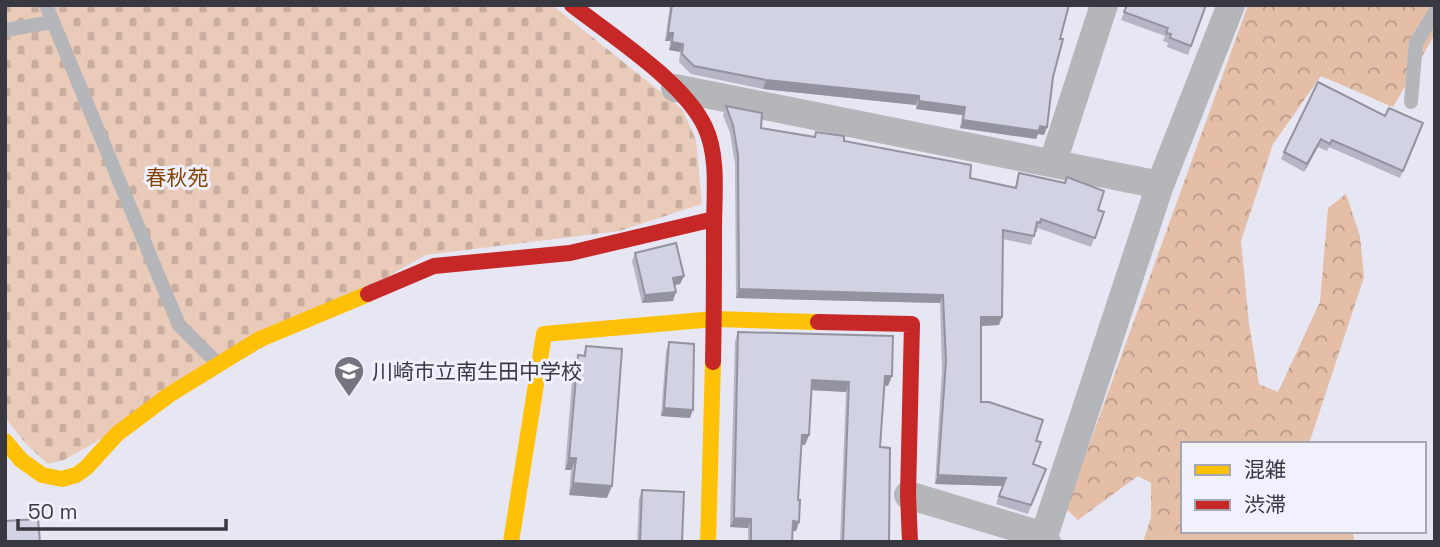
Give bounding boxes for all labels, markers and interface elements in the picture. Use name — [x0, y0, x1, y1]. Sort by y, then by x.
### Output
park label: 春秋苑 — [146, 164, 209, 191]
school or university icon: 川崎市立南生田中学校 — [332, 354, 366, 398]
place label: 川崎市立南生田中学校 — [372, 358, 582, 385]
legend — [1181, 442, 1426, 533]
text: 混雑 — [1244, 456, 1286, 483]
scale bar — [18, 488, 226, 532]
text: 渋滞 — [1244, 491, 1286, 518]
text: 50 m — [28, 498, 78, 525]

